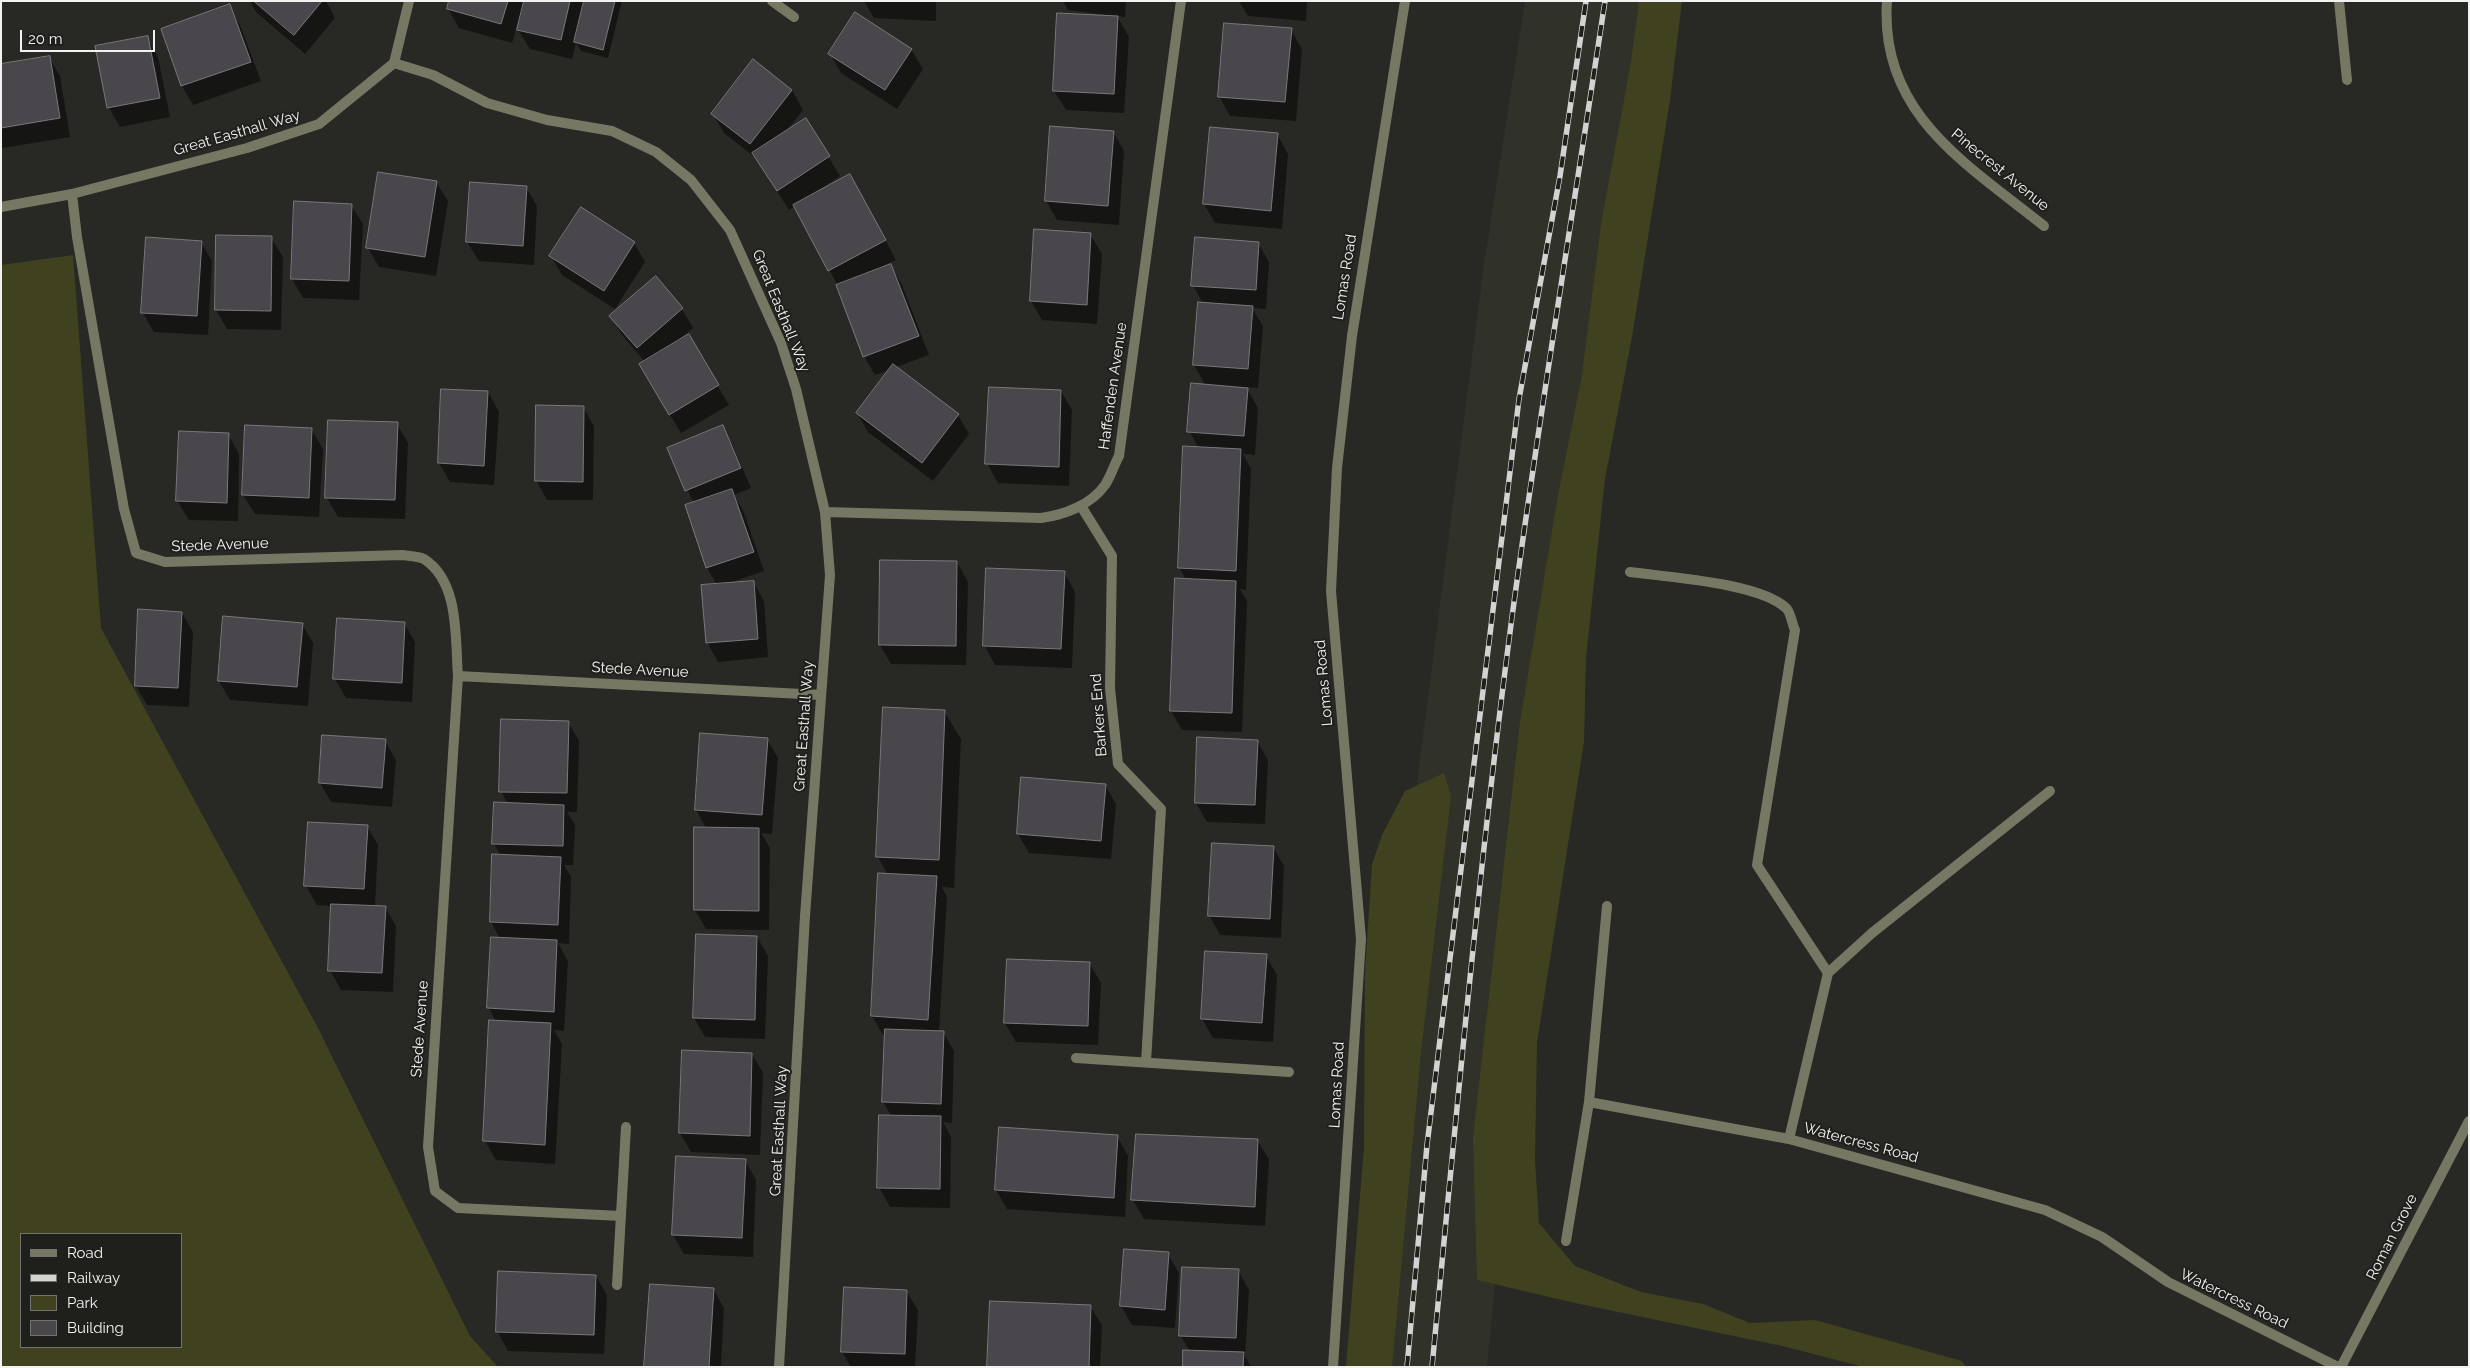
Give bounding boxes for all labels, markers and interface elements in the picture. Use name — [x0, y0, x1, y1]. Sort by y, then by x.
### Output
scale bar — [22, 20, 158, 52]
text: 20 m — [28, 30, 63, 48]
street label: Great Easthall Way — [172, 106, 302, 160]
street label: Pinecrest Avenue — [1947, 125, 2053, 215]
street label: Lomas Road — [1329, 233, 1361, 321]
street label: Great Easthall Way — [748, 247, 814, 375]
street label: Haffenden Avenue — [1095, 321, 1131, 451]
street label: Stede Avenue — [171, 534, 269, 556]
street label: Lomas Road — [1311, 639, 1337, 727]
street label: Stede Avenue — [591, 658, 689, 682]
street label: Great Easthall Way — [790, 660, 818, 792]
street label: Barkers End — [1087, 673, 1111, 757]
street label: Stede Avenue — [408, 980, 432, 1078]
street label: Lomas Road — [1326, 1041, 1348, 1129]
street label: Great Easthall Way — [767, 1065, 791, 1197]
street label: Watercress Road — [1802, 1119, 1920, 1167]
street label: Roman Grove — [2363, 1191, 2421, 1283]
legend — [20, 1233, 182, 1348]
text: Road — [67, 1244, 103, 1262]
street label: Watercress Road — [2177, 1265, 2291, 1333]
text: Railway — [67, 1269, 120, 1287]
text: Park — [67, 1294, 98, 1312]
text: Building — [67, 1319, 124, 1337]

